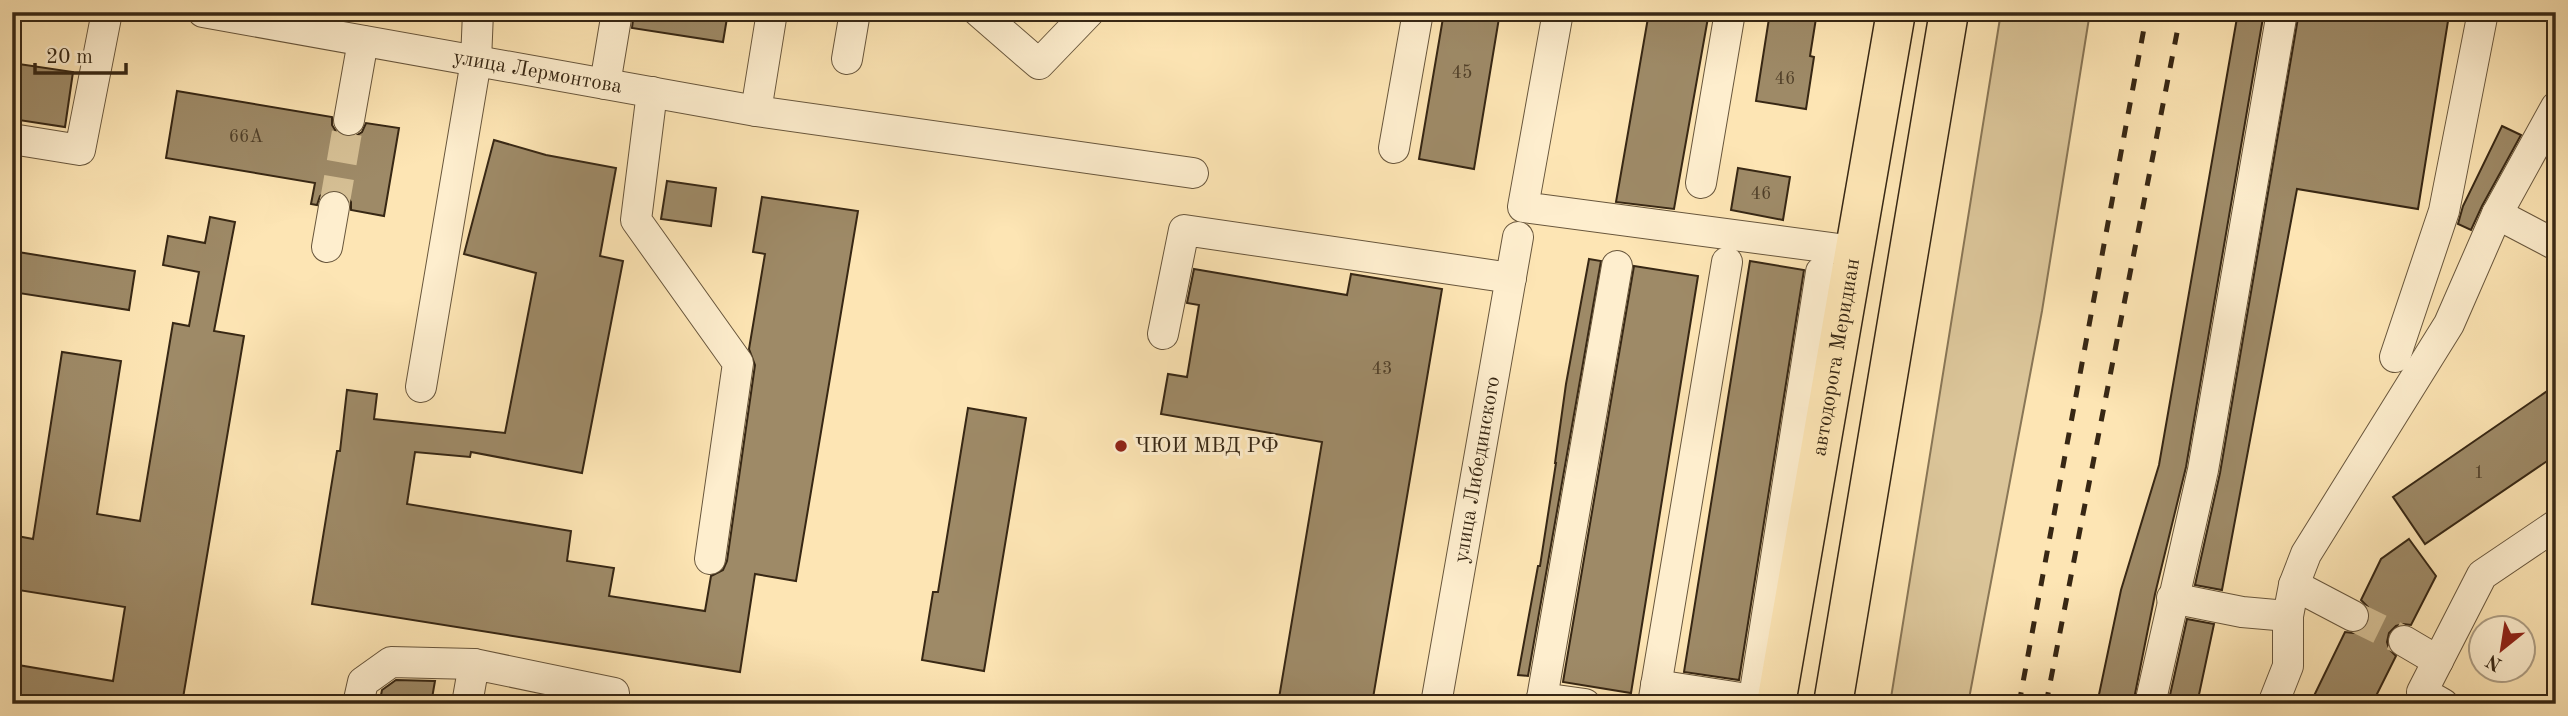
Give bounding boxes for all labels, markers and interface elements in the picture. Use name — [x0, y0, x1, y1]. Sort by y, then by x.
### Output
scale bar — [35, 32, 126, 76]
street label: улица Лермонтова — [451, 46, 624, 97]
text: 20 m — [46, 47, 93, 68]
house number: 45 — [1452, 64, 1472, 82]
house number: 46 — [1775, 70, 1795, 88]
house number: 66А — [229, 128, 264, 146]
house number: 46 — [1751, 185, 1771, 203]
street label: автодорога Меридиан — [1809, 257, 1864, 457]
house number: 43 — [1372, 360, 1392, 378]
street label: улица Либединского — [1450, 375, 1504, 565]
place label: ЧЮИ МВД РФ — [1135, 436, 1278, 457]
marker: ЧЮИ МВД РФ — [1113, 438, 1129, 454]
house number: 1 — [2474, 464, 2484, 482]
north arrow — [2466, 614, 2536, 684]
text: N — [2483, 649, 2506, 673]

